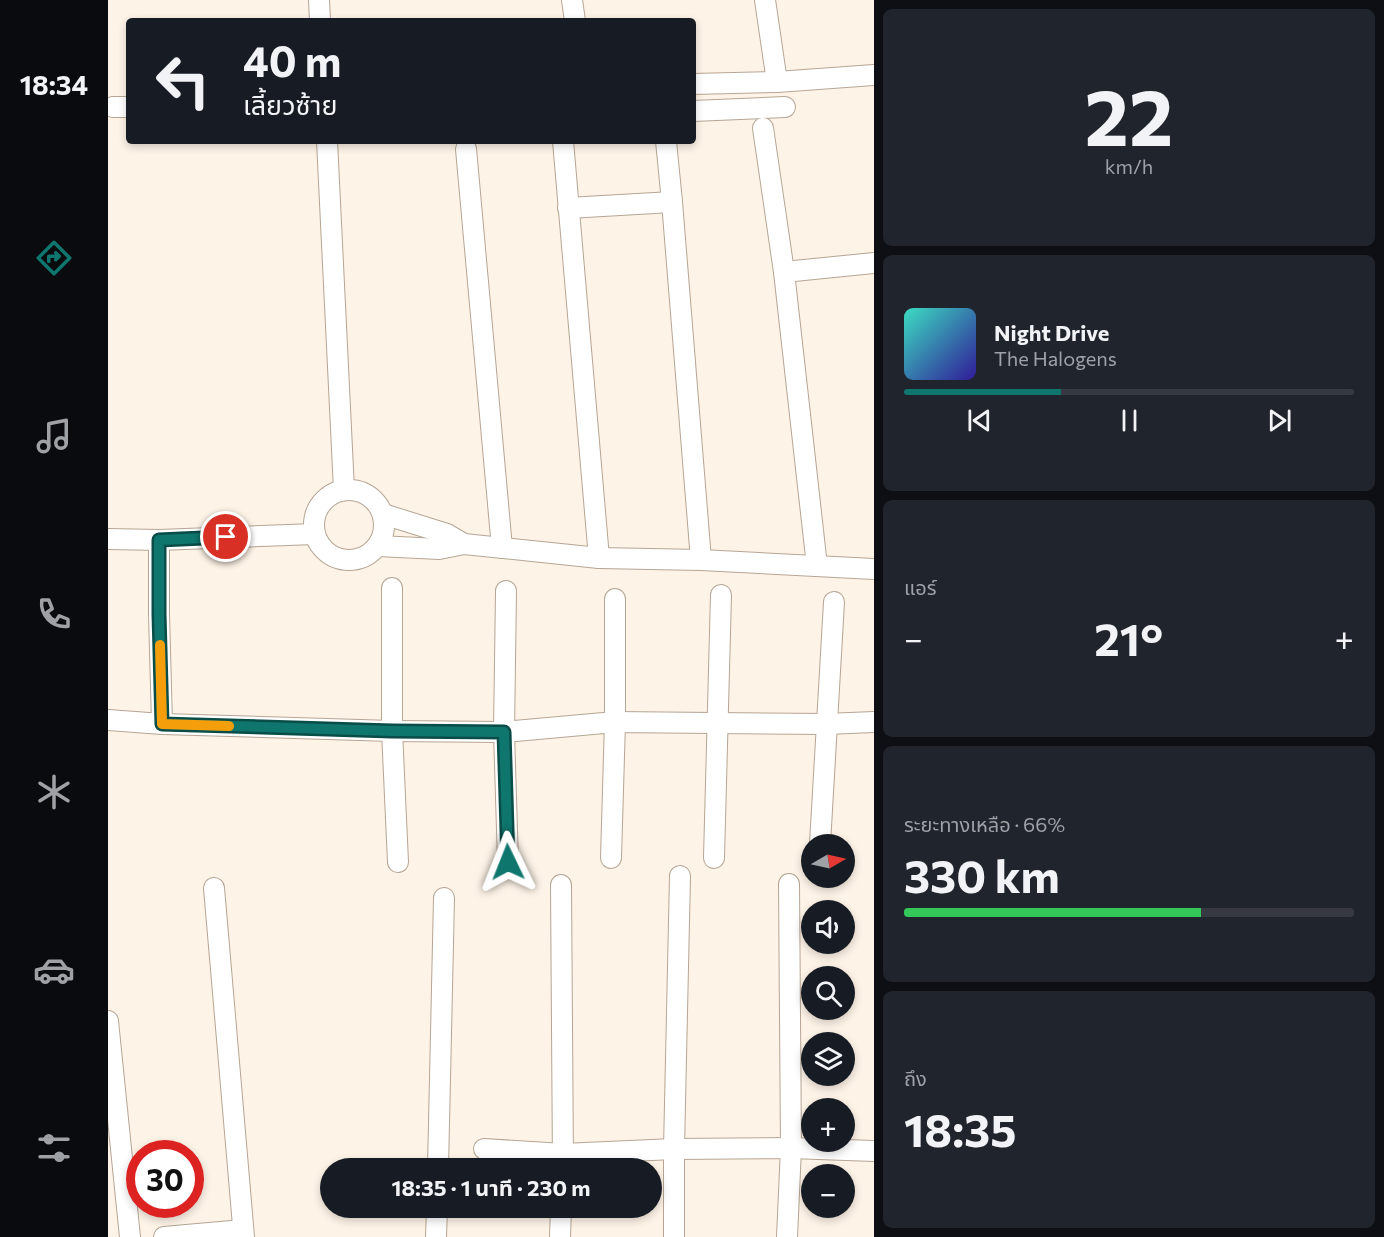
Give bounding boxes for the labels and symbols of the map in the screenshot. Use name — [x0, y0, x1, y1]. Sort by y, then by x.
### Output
pin — [200, 511, 251, 562]
position arrow — [476, 830, 540, 894]
north arrow — [801, 834, 855, 888]
speed limit sign: 30 — [126, 1140, 204, 1218]

